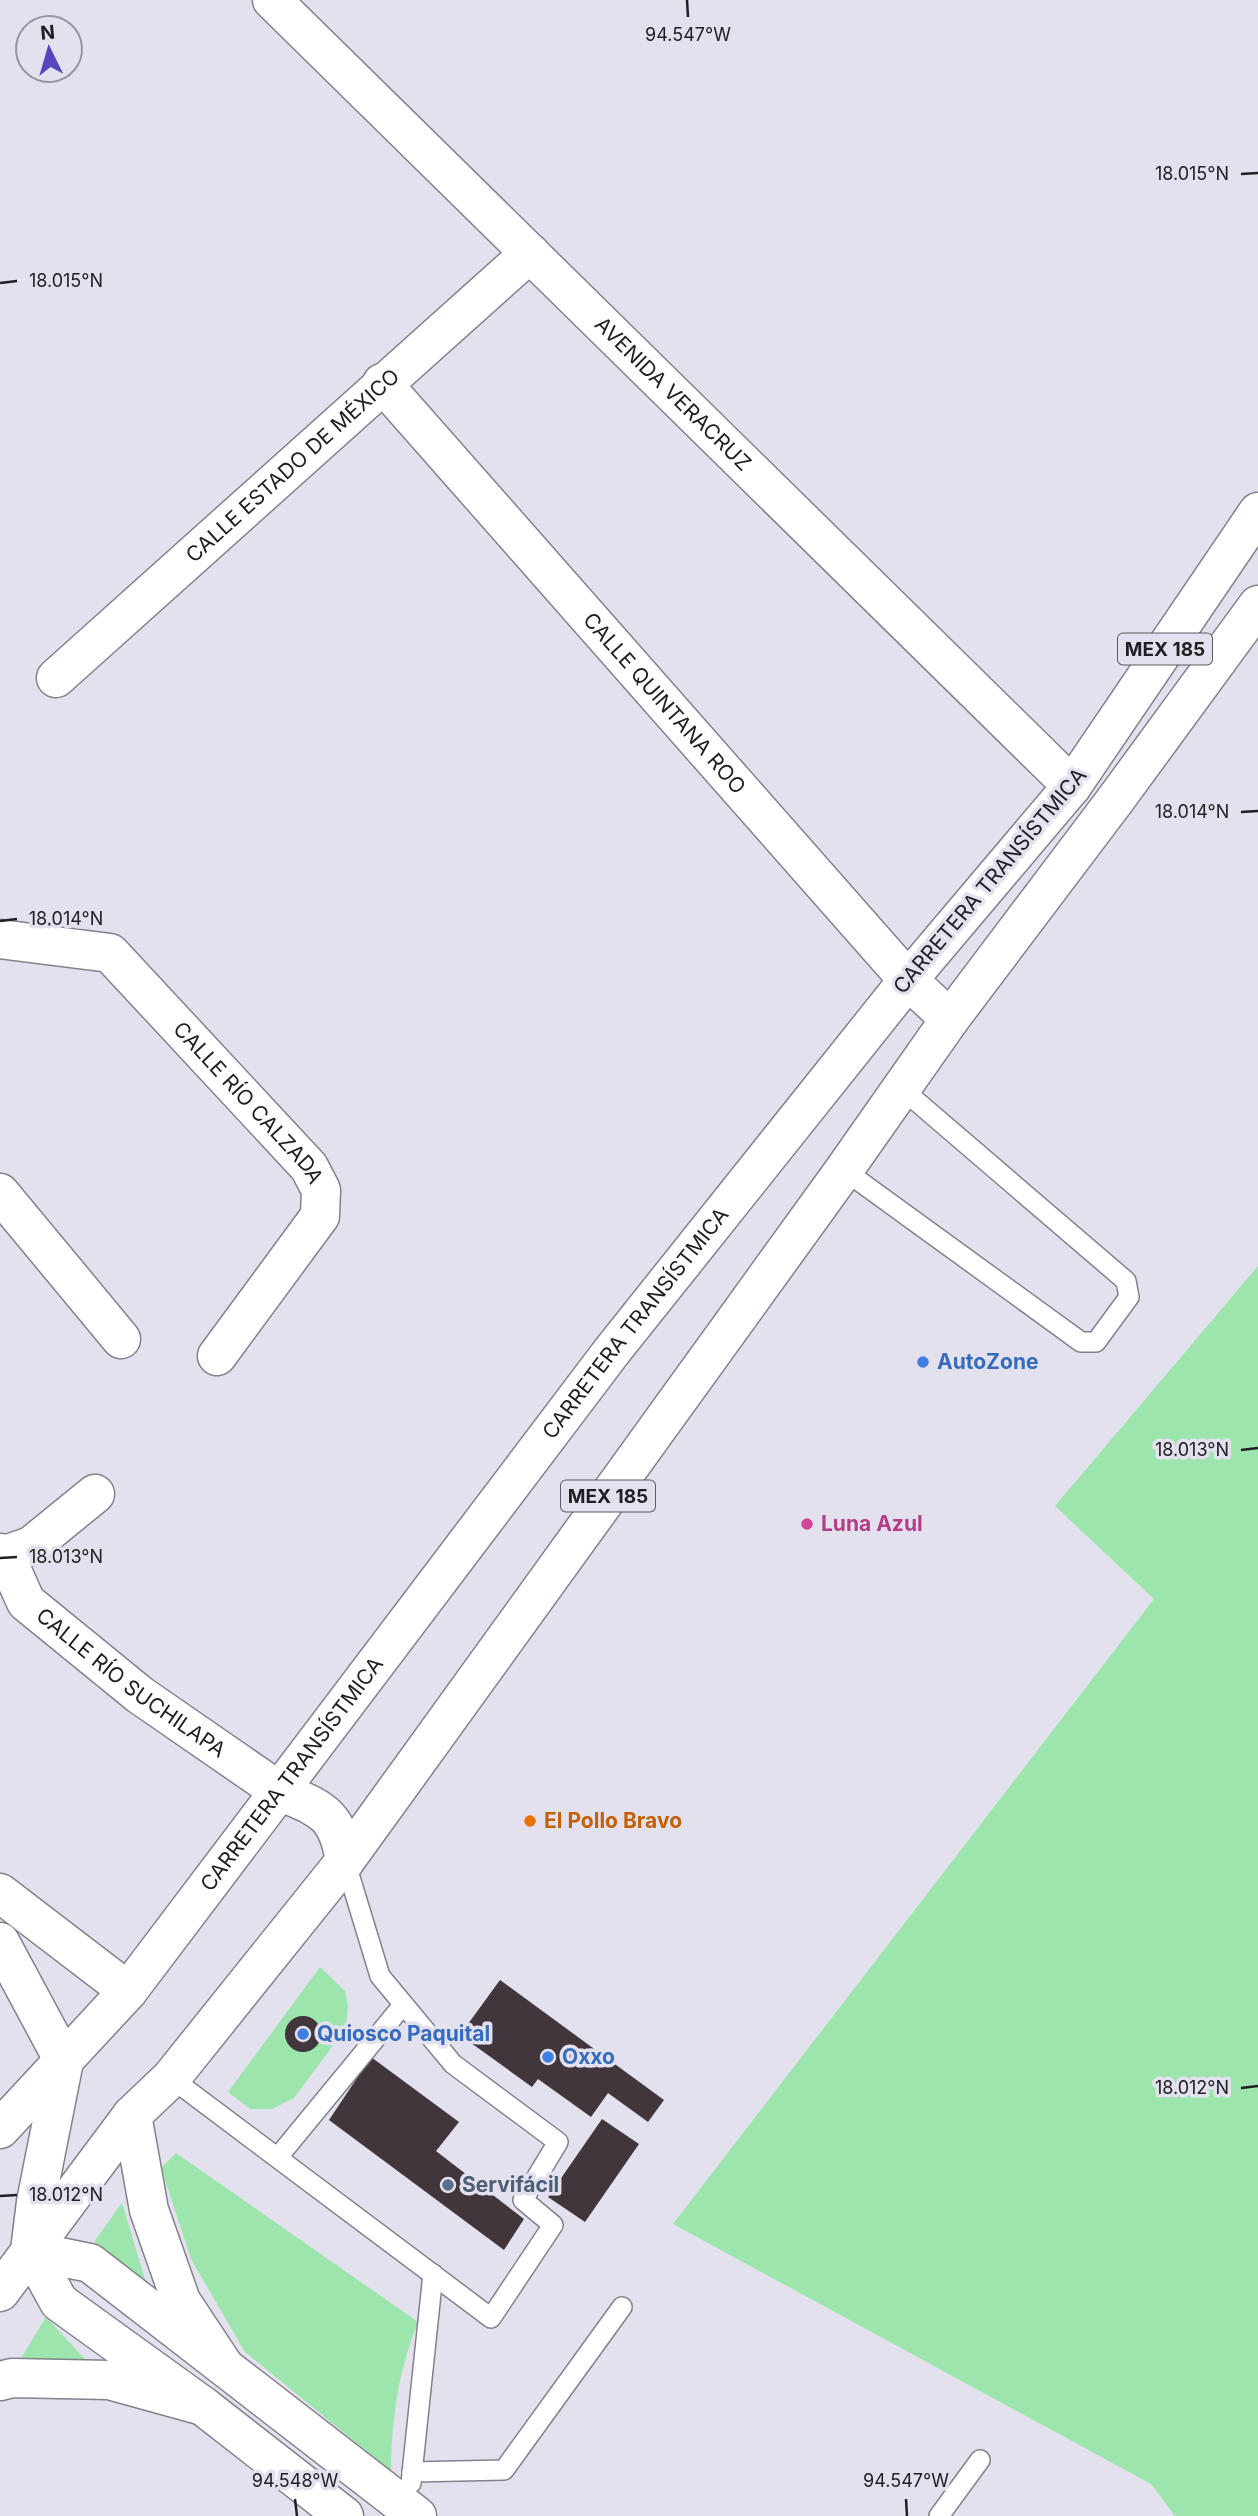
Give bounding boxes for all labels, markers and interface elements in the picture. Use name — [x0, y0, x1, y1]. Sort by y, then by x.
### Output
north arrow — [14, 14, 84, 84]
text: N — [39, 20, 56, 45]
text: 94.547°W — [645, 24, 731, 45]
text: 18.015°N — [1155, 163, 1229, 184]
text: 18.015°N — [29, 270, 103, 291]
street label: AVENIDA VERACRUZ — [590, 311, 756, 476]
street label: CALLE ESTADO DE MÉXICO — [181, 363, 404, 567]
street label: CALLE QUINTANA ROO — [578, 607, 751, 799]
road number: MEX 185 — [1118, 634, 1212, 664]
street label: CARRETERA TRANSÍSTMICA — [887, 762, 1091, 999]
text: 18.014°N — [1155, 801, 1229, 822]
text: 18.014°N — [29, 908, 103, 929]
street label: CALLE RÍO CALZADA — [168, 1016, 329, 1188]
street label: CARRETERA TRANSÍSTMICA — [537, 1202, 734, 1444]
place label: AutoZone — [937, 1349, 1039, 1374]
marker: AutoZone — [915, 1354, 931, 1370]
text: 18.013°N — [1155, 1439, 1229, 1460]
road number: MEX 185 — [561, 1480, 655, 1512]
place label: Luna Azul — [821, 1511, 923, 1536]
marker: Luna Azul — [799, 1516, 815, 1532]
text: 18.013°N — [29, 1546, 103, 1567]
street label: CALLE RÍO SUCHILAPA — [31, 1603, 231, 1762]
street label: CARRETERA TRANSÍSTMICA — [195, 1652, 388, 1896]
place label: El Pollo Bravo — [544, 1808, 682, 1833]
marker: El Pollo Bravo — [522, 1813, 538, 1829]
place label: Quiosco Paquital — [317, 2021, 490, 2046]
marker: Quiosco Paquital — [295, 2026, 311, 2042]
place label: Oxxo — [562, 2044, 615, 2069]
marker: Oxxo — [540, 2049, 556, 2065]
text: 18.012°N — [1155, 2077, 1229, 2098]
place label: Servifácil — [462, 2172, 559, 2197]
marker: Servifácil — [440, 2177, 456, 2193]
text: 18.012°N — [29, 2184, 103, 2205]
text: 94.548°W — [252, 2470, 339, 2491]
text: 94.547°W — [863, 2470, 949, 2491]

